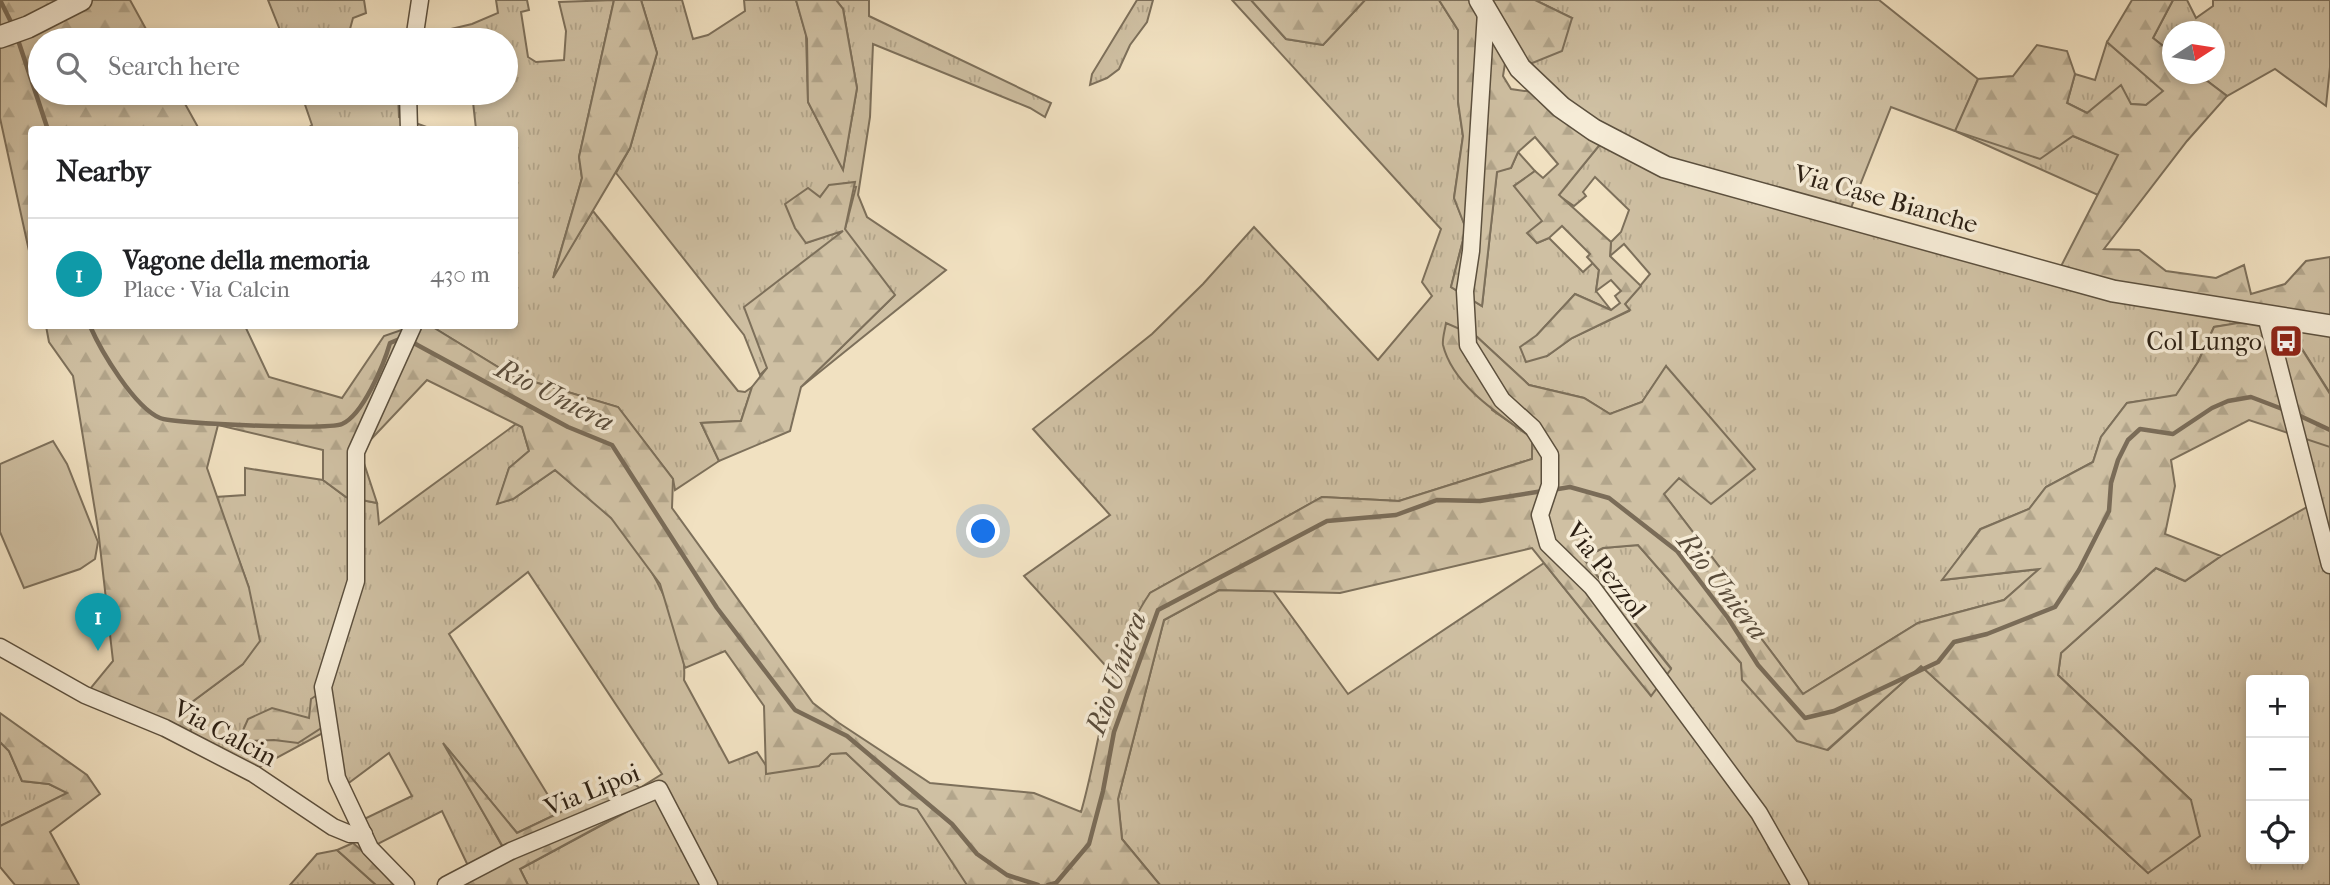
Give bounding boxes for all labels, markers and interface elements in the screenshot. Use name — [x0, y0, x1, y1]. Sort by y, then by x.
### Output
north arrow — [2162, 21, 2225, 84]
search box — [28, 28, 518, 105]
icon: search — [52, 48, 90, 86]
text: Search here — [108, 51, 240, 82]
text: Nearby — [56, 154, 151, 189]
street label: Via Case Bianche — [1789, 158, 1982, 240]
text: Vagone della memoria — [123, 245, 369, 276]
text: 1 — [75, 261, 83, 288]
text: 430 m — [430, 261, 490, 288]
text: Place · Via Calcin — [123, 276, 290, 303]
bus stop icon: Col Lungo — [2267, 322, 2305, 360]
place label: Col Lungo — [2146, 326, 2262, 357]
water label: Rio Uniera — [489, 350, 619, 439]
your location — [966, 514, 1000, 548]
street label: Via Pezzol — [1558, 515, 1653, 624]
water label: Rio Uniera — [1669, 524, 1775, 647]
pin: 1 — [75, 593, 121, 651]
water label: Rio Uniera — [1078, 607, 1153, 741]
map controls — [2246, 675, 2309, 864]
button: + — [2246, 675, 2309, 738]
street label: Via Calcin — [167, 692, 282, 773]
button: − — [2246, 738, 2309, 801]
street label: Via Lipoi — [539, 757, 645, 824]
button: locate — [2246, 801, 2309, 864]

